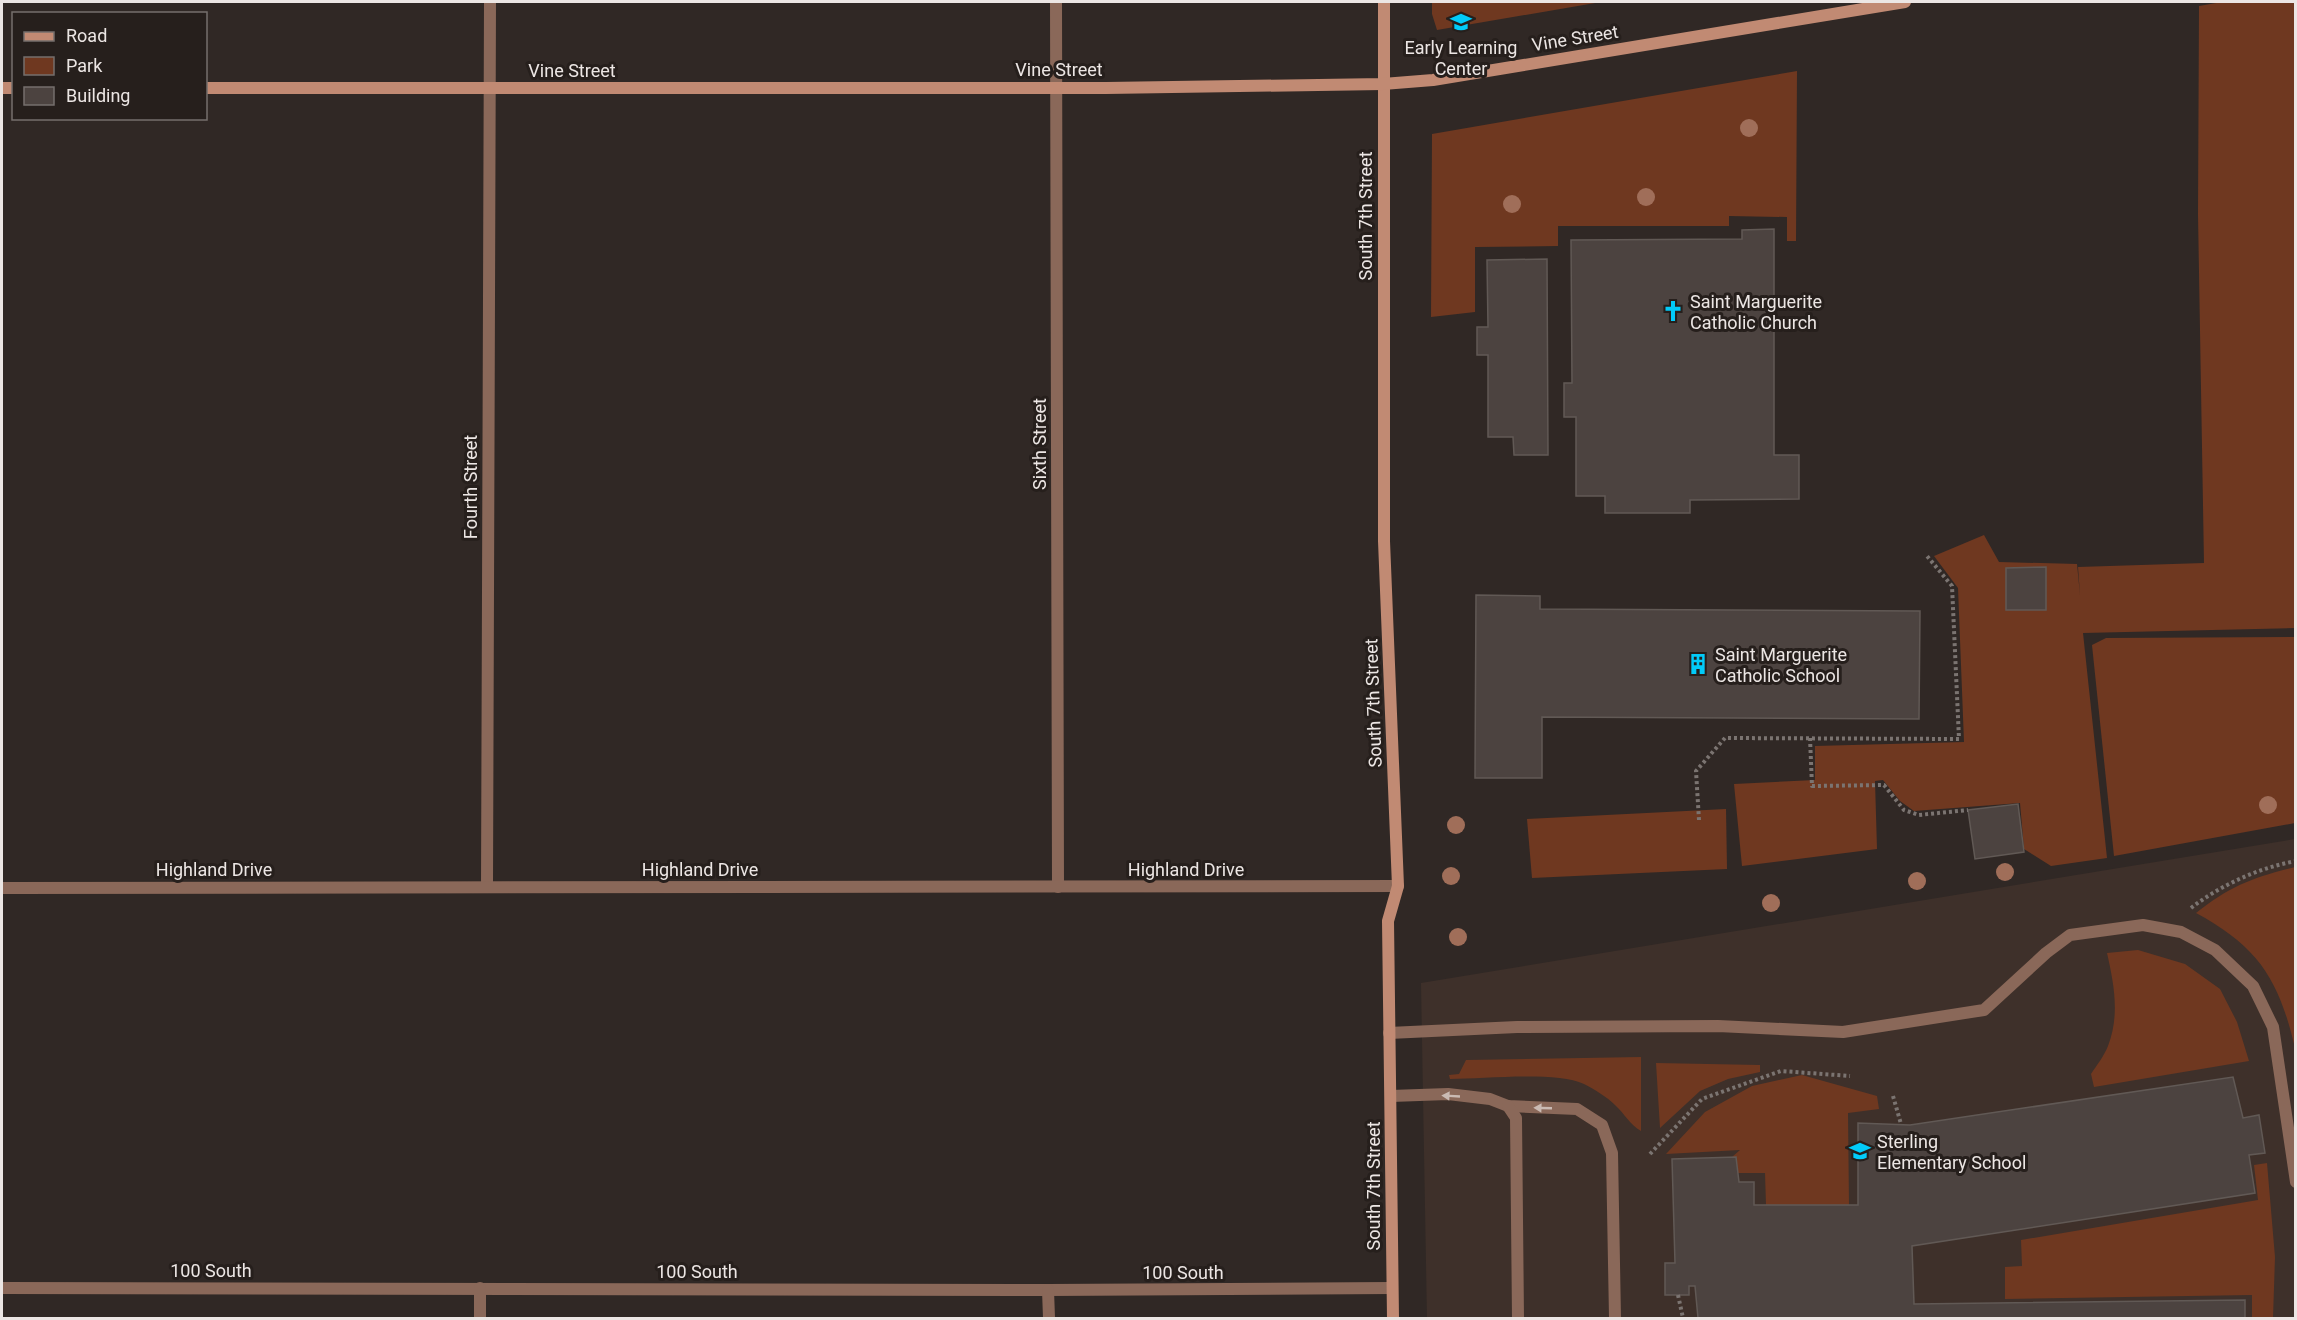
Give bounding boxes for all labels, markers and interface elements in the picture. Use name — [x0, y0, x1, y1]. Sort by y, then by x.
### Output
school or university icon: Early Learning Center — [1449, 10, 1473, 34]
legend — [12, 12, 207, 120]
street label: Vine Street — [1530, 21, 1620, 55]
text: Road — [66, 25, 107, 46]
place label: Early Learning Center — [1405, 37, 1517, 79]
text: Park — [66, 55, 103, 76]
street label: Vine Street — [1015, 59, 1103, 80]
street label: Vine Street — [528, 60, 616, 81]
text: Building — [66, 85, 130, 106]
street label: South 7th Street — [1355, 151, 1376, 281]
place label: Saint Marguerite Catholic Church — [1690, 291, 1822, 333]
church icon: Saint Marguerite Catholic Church — [1661, 299, 1685, 323]
street label: Sixth Street — [1029, 398, 1050, 490]
street label: Fourth Street — [460, 435, 481, 539]
street label: South 7th Street — [1360, 638, 1386, 768]
place label: Saint Marguerite Catholic School — [1715, 644, 1847, 686]
building icon: Saint Marguerite Catholic School — [1686, 652, 1710, 676]
street label: Highland Drive — [156, 859, 272, 880]
street label: Highland Drive — [642, 859, 758, 880]
street label: Highland Drive — [1128, 859, 1244, 880]
one-way arrow — [1441, 1091, 1460, 1100]
one-way arrow — [1533, 1103, 1552, 1113]
street label: South 7th Street — [1363, 1121, 1384, 1251]
place label: Sterling Elementary School — [1877, 1131, 2026, 1173]
school or university icon: Sterling Elementary School — [1848, 1139, 1872, 1163]
street label: 100 South — [170, 1260, 252, 1281]
street label: 100 South — [656, 1261, 738, 1282]
street label: 100 South — [1142, 1262, 1224, 1283]

